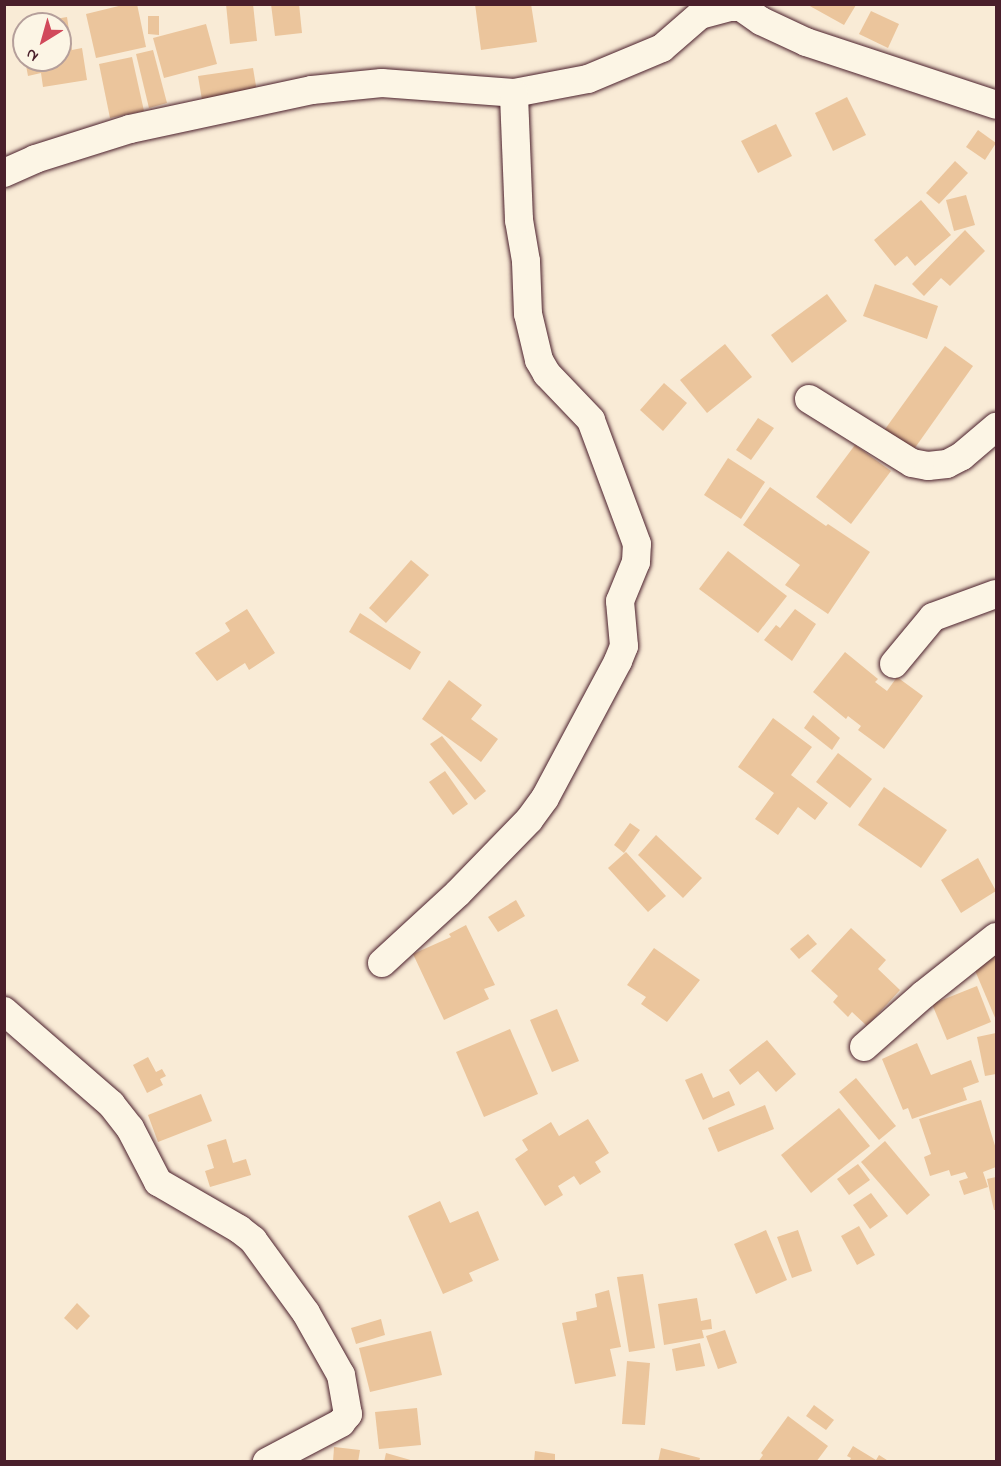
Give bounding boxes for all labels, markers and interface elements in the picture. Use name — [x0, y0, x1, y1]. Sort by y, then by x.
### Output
north arrow — [12, 12, 72, 72]
text: N — [21, 42, 44, 68]

